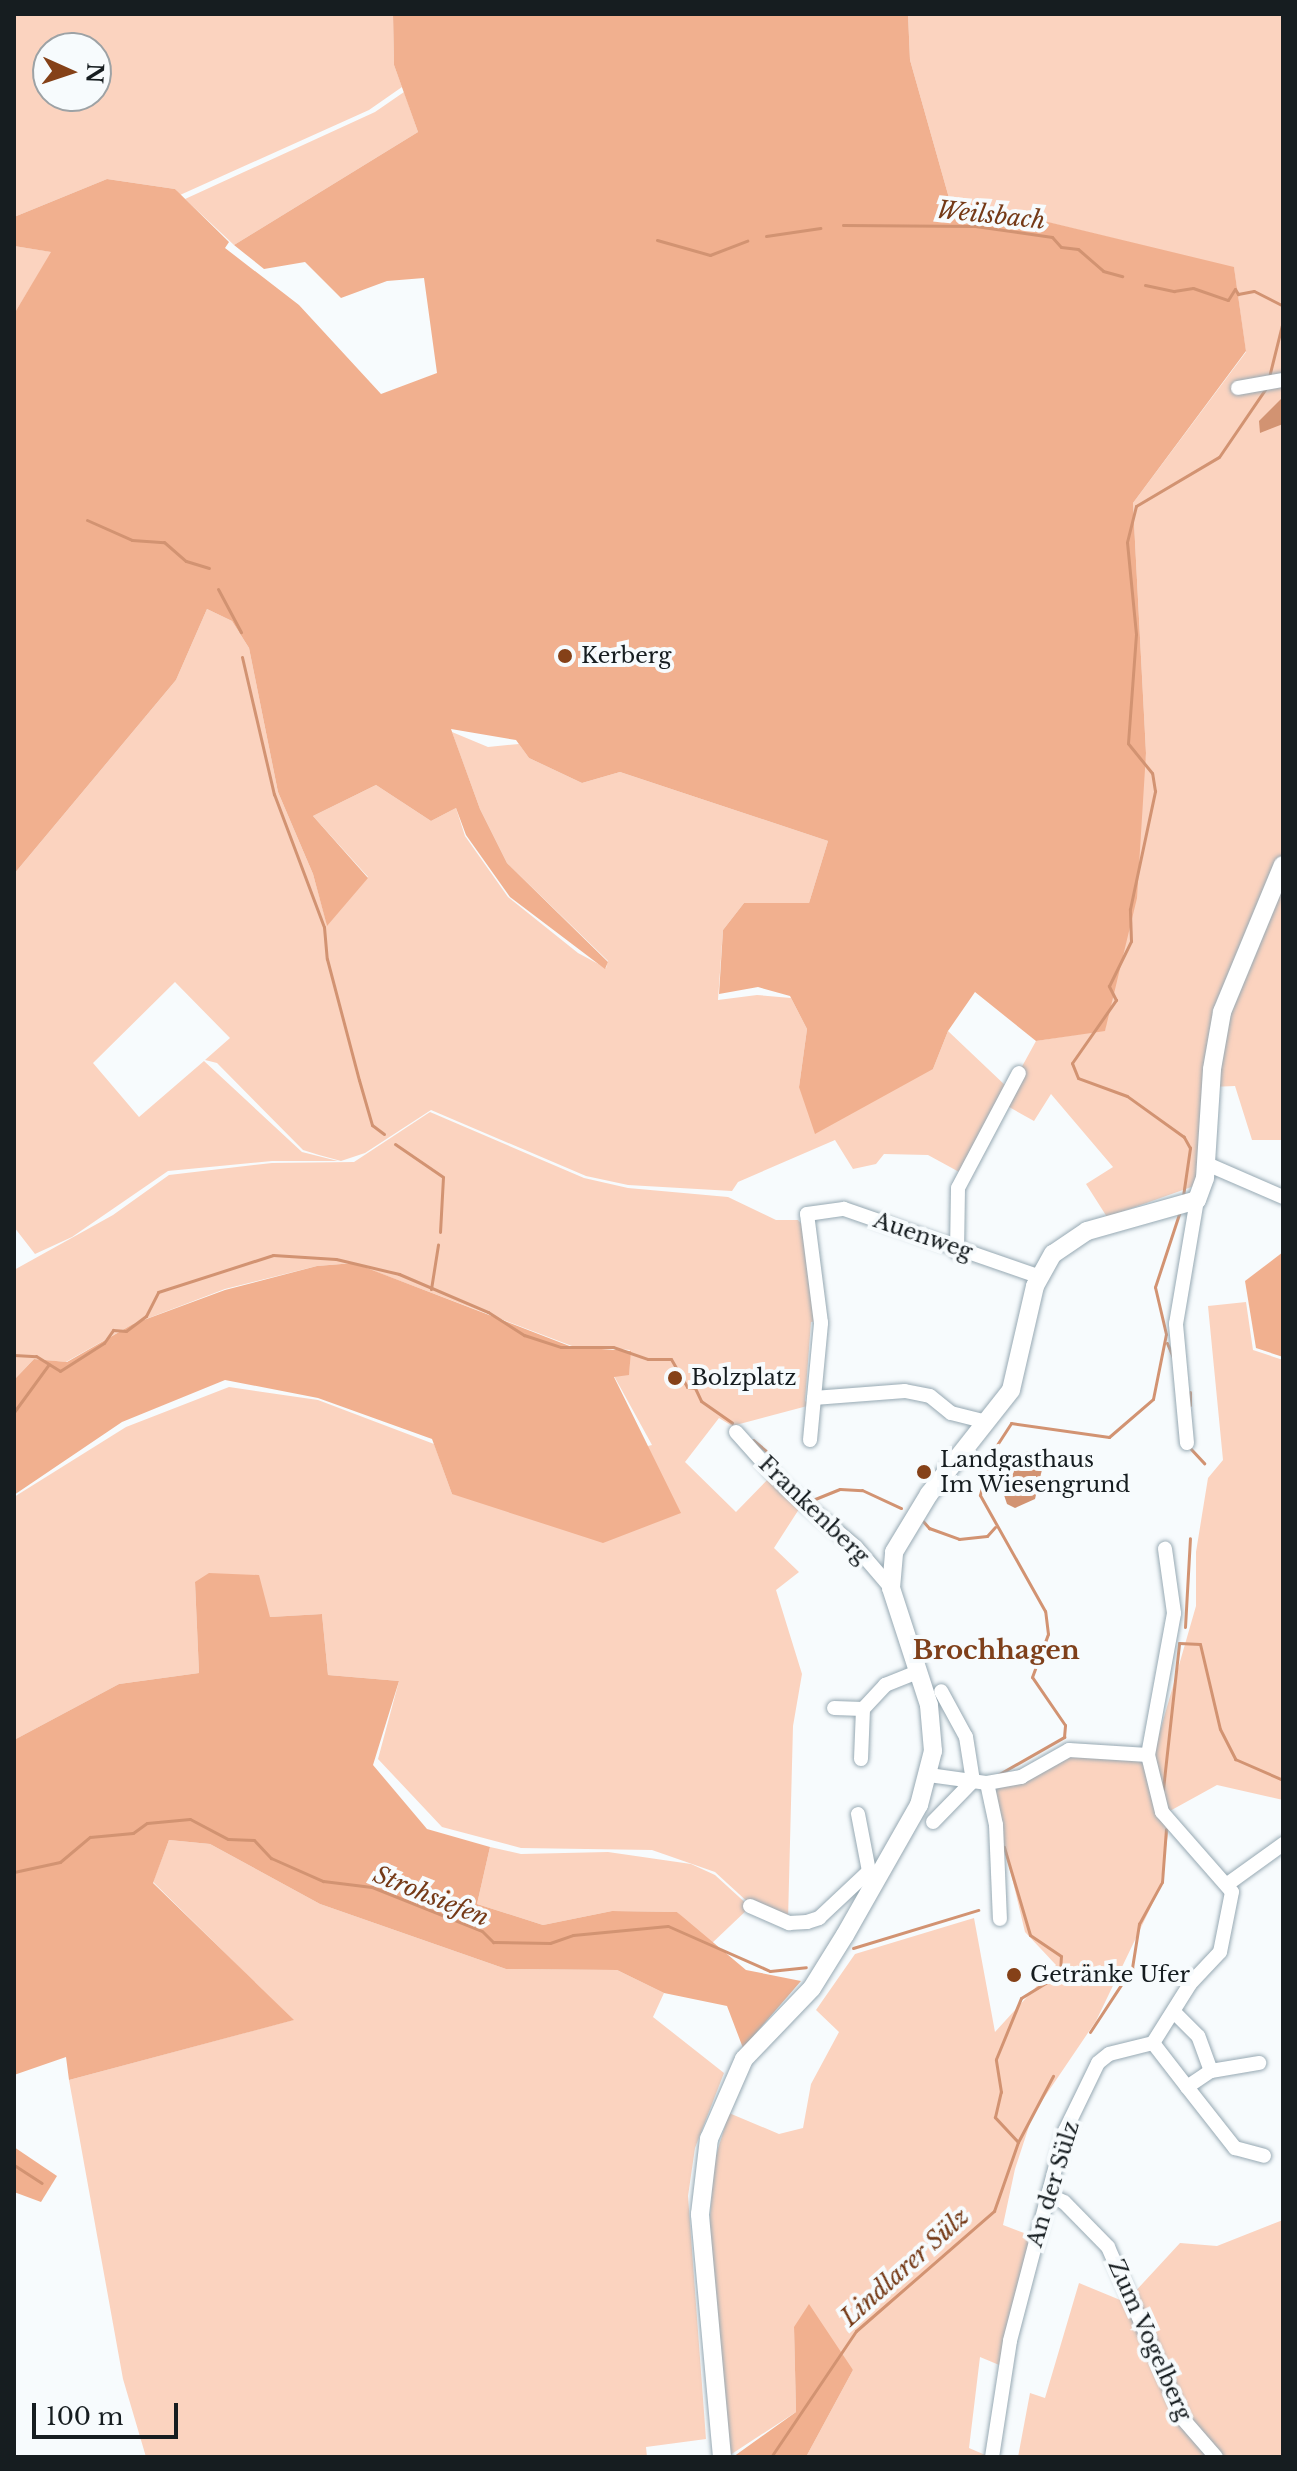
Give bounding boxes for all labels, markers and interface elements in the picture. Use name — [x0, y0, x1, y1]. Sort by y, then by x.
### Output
north arrow — [32, 32, 112, 112]
text: N — [80, 62, 108, 84]
water label: Weilsbach — [935, 195, 1047, 235]
place label: Kerberg — [581, 643, 671, 669]
marker: Kerberg — [556, 647, 574, 665]
street label: Auenweg — [870, 1207, 976, 1265]
place label: Bolzplatz — [691, 1365, 797, 1391]
marker: Bolzplatz — [666, 1369, 684, 1387]
place label: Landgasthaus Im Wiesengrund — [940, 1446, 1131, 1498]
street label: Frankenberg — [753, 1451, 875, 1569]
marker: Landgasthaus Im Wiesengrund — [915, 1463, 933, 1481]
district label: Brochhagen — [912, 1635, 1080, 1667]
water label: Strohsiefen — [369, 1860, 493, 1932]
place label: Getränke Ufer — [1030, 1962, 1190, 1988]
marker: Getränke Ufer — [1005, 1966, 1023, 1984]
street label: An der Sülz — [1021, 2117, 1085, 2251]
water label: Lindlarer Sülz — [835, 2202, 975, 2332]
street label: Zum Vogelberg — [1102, 2255, 1198, 2425]
scale bar — [36, 2387, 182, 2437]
text: 100 m — [46, 2402, 124, 2431]

